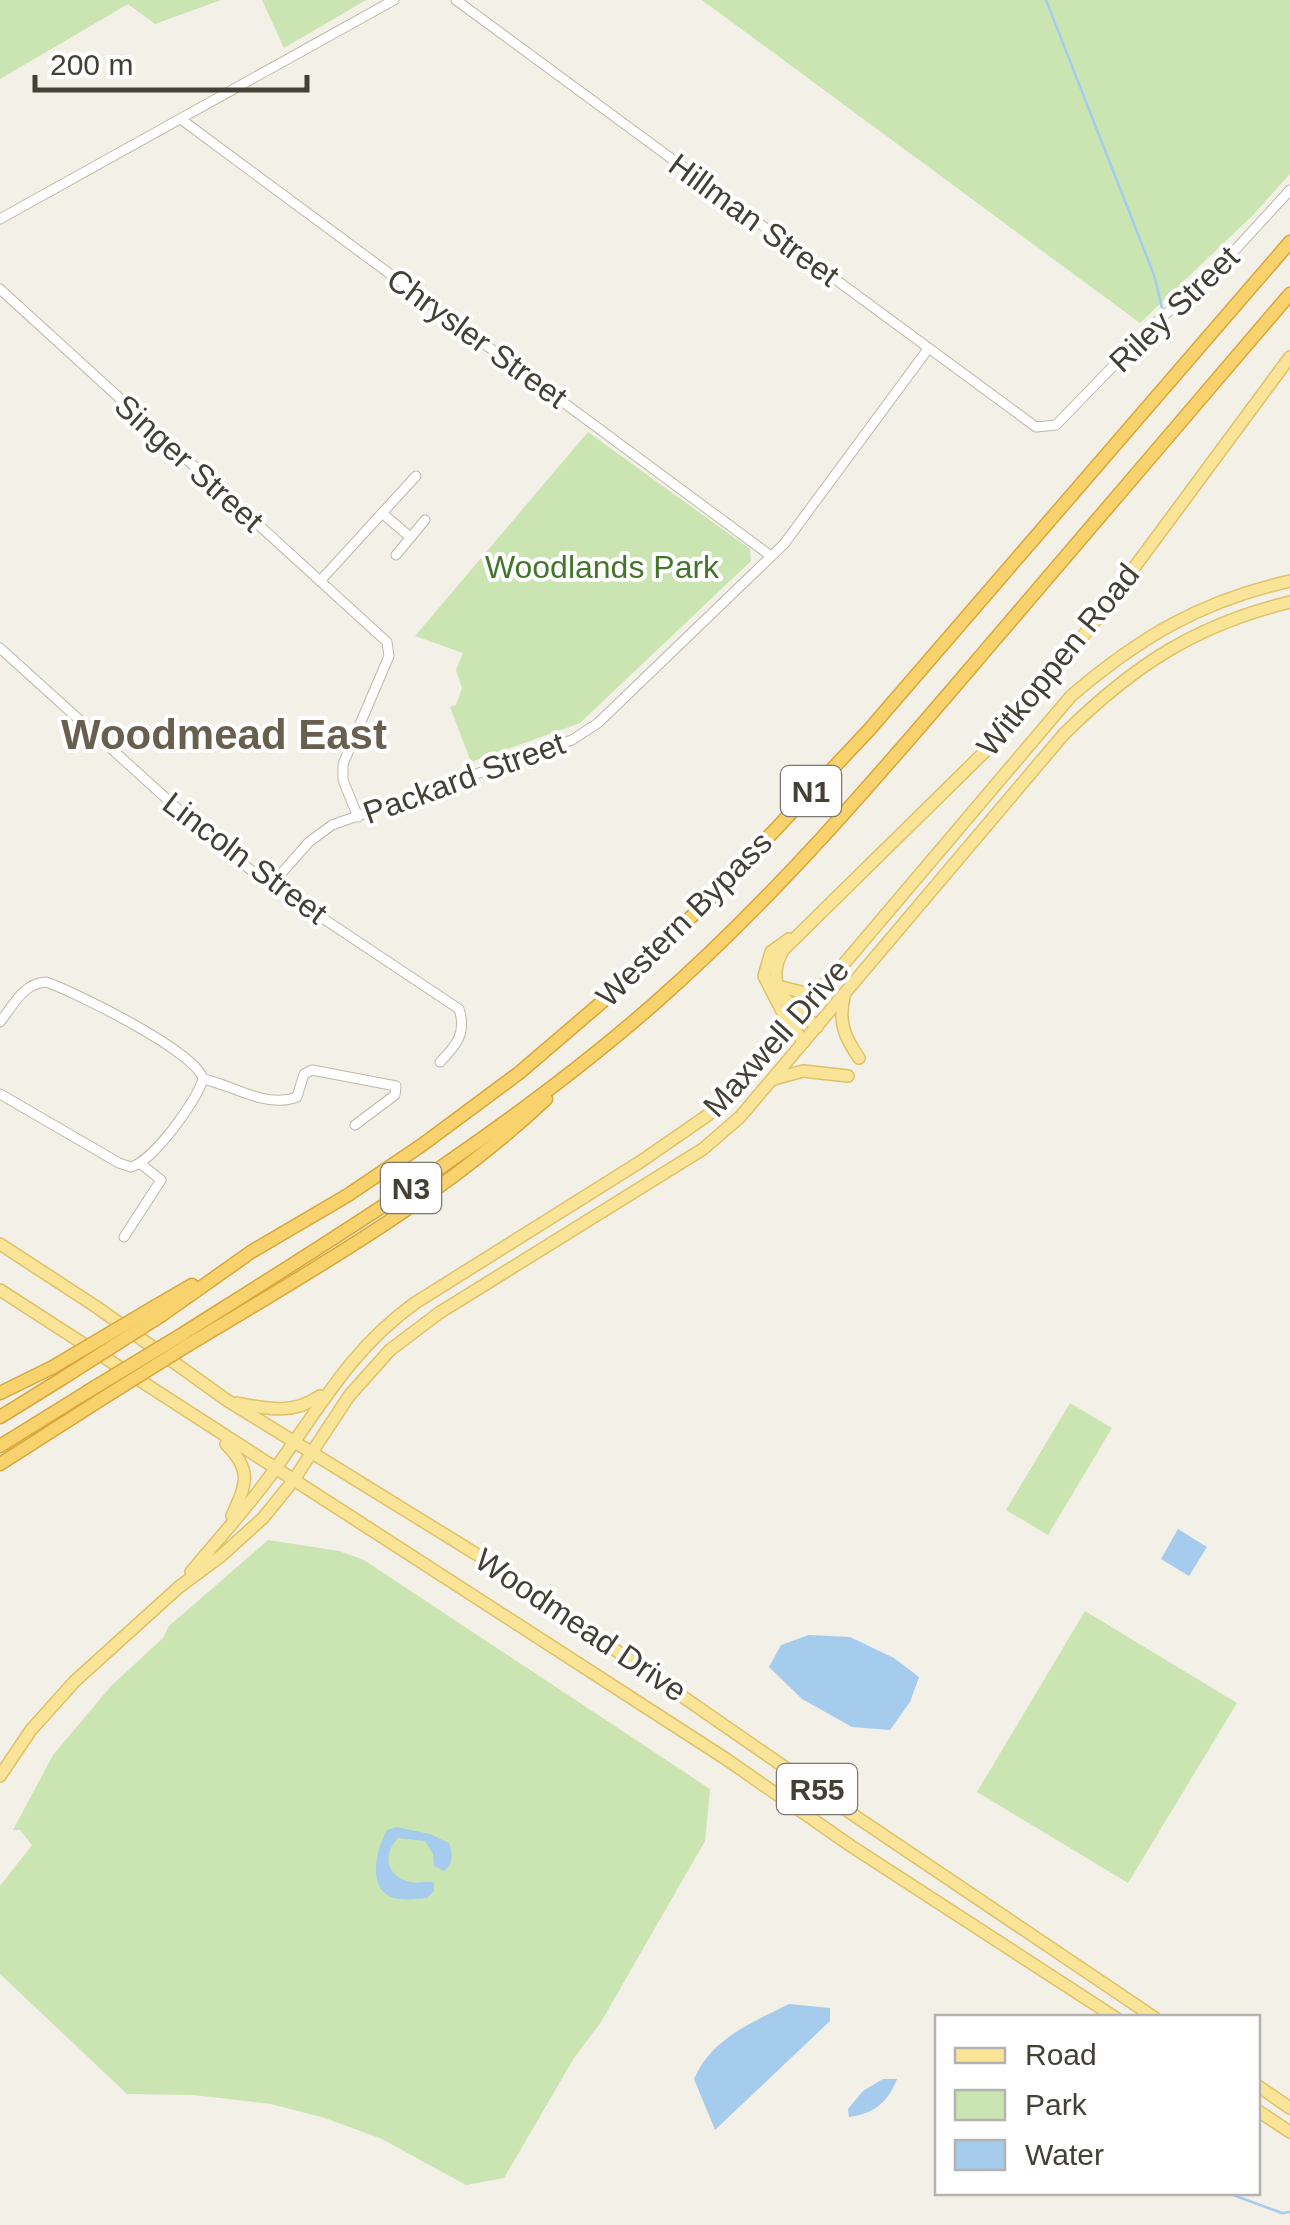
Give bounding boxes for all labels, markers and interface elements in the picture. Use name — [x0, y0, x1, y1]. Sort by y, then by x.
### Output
scale bar — [35, 30, 308, 92]
text: 200 m — [50, 48, 133, 81]
street label: Hillman Street — [662, 146, 846, 294]
street label: Riley Street — [1102, 239, 1246, 379]
street label: Chrysler Street — [380, 261, 574, 415]
street label: Singer Street — [108, 387, 271, 539]
park label: Woodlands Park — [485, 549, 720, 585]
street label: Witkoppen Road — [970, 557, 1146, 763]
district label: Woodmead East — [61, 711, 387, 758]
street label: Packard Street — [358, 725, 570, 831]
road number: N1 — [781, 766, 841, 816]
street label: Lincoln Street — [156, 785, 334, 931]
street label: Western Bypass — [589, 824, 779, 1014]
street label: Maxwell Drive — [696, 952, 856, 1124]
road number: N3 — [381, 1163, 441, 1213]
street label: Woodmead Drive — [469, 1541, 693, 1709]
road number: R55 — [777, 1764, 857, 1814]
legend — [935, 2015, 1260, 2195]
text: Road — [1025, 2038, 1097, 2071]
text: Park — [1025, 2088, 1088, 2121]
text: Water — [1025, 2138, 1104, 2171]

